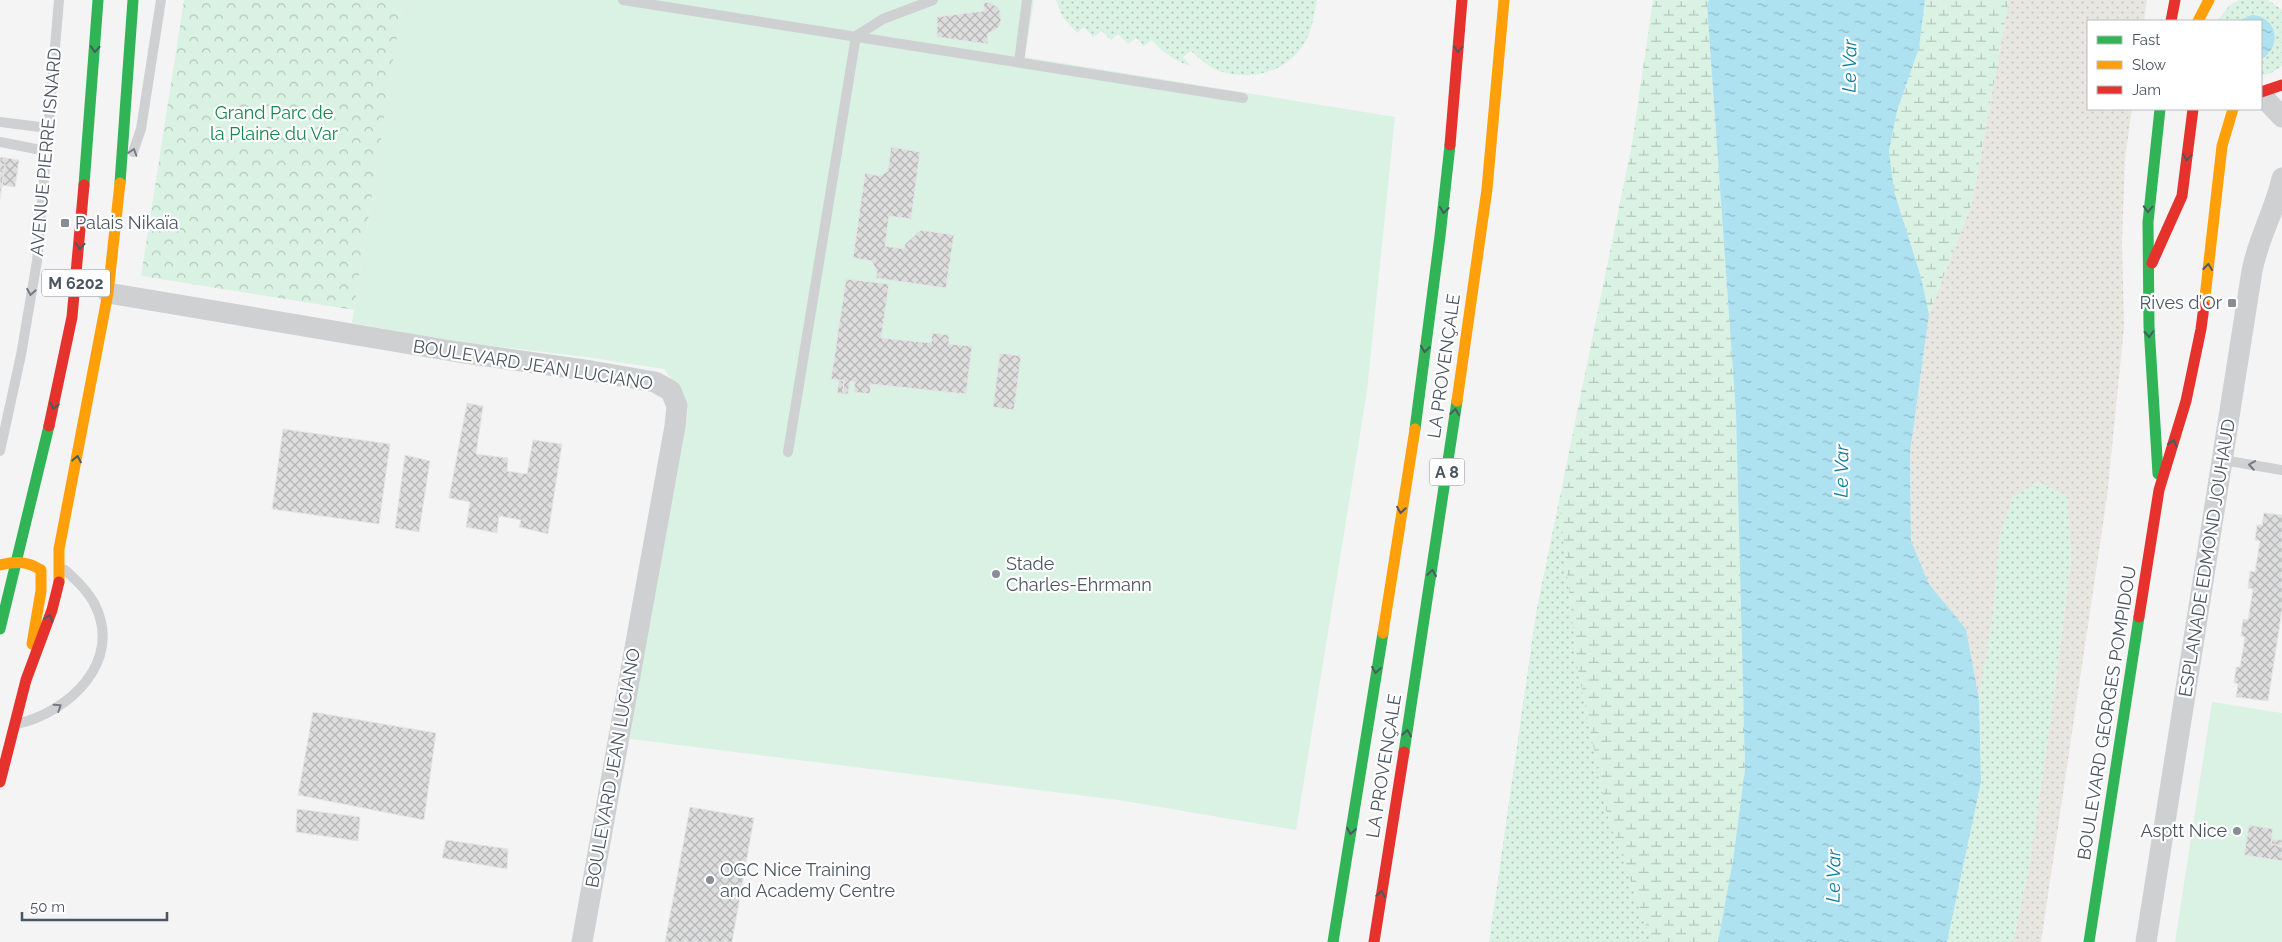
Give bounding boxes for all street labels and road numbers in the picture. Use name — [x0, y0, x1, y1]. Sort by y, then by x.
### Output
street label: AVENUE PIERRE ISNARD — [26, 47, 65, 257]
road number: M 6202 — [42, 270, 110, 296]
street label: LA PROVENÇALE — [1423, 292, 1464, 439]
street label: BOULEVARD JEAN LUCIANO — [412, 335, 655, 394]
street label: ESPLANADE EDMOND JOUHAUD — [2174, 417, 2239, 698]
road number: A 8 — [1430, 458, 1464, 486]
street label: BOULEVARD GEORGES POMPIDOU — [2073, 564, 2140, 861]
street label: BOULEVARD JEAN LUCIANO — [581, 647, 644, 889]
street label: LA PROVENÇALE — [1362, 692, 1405, 839]

